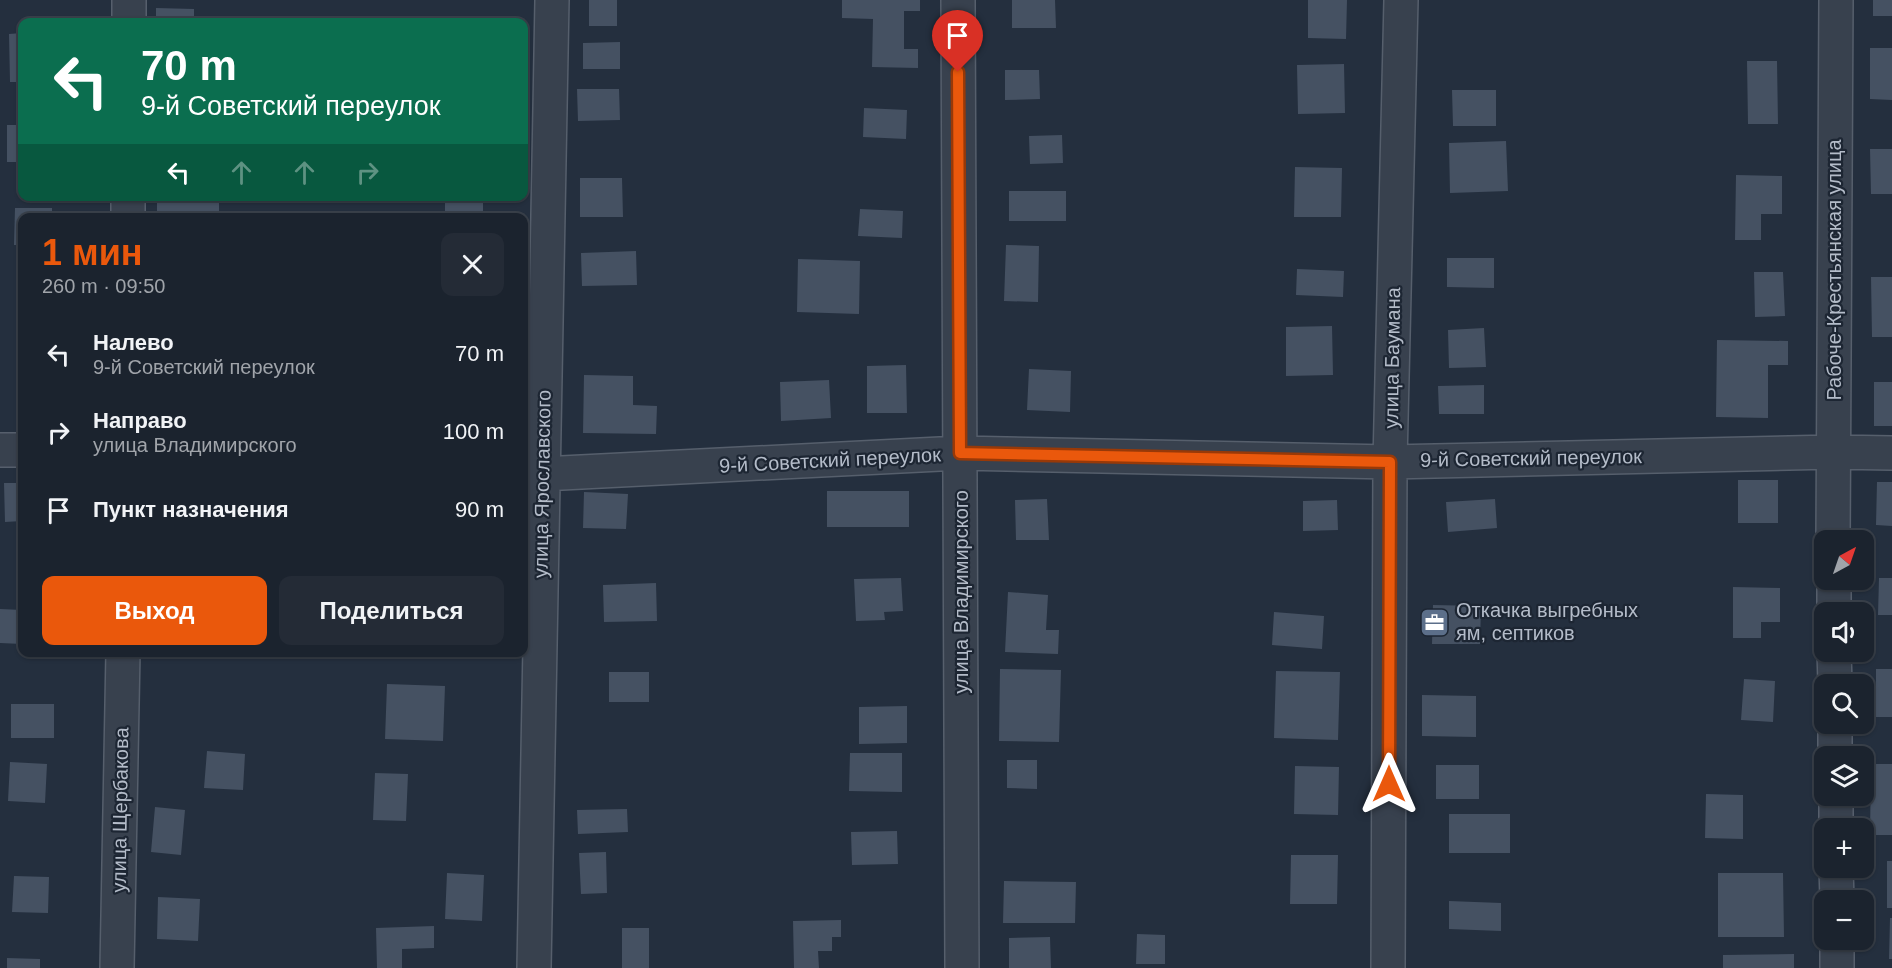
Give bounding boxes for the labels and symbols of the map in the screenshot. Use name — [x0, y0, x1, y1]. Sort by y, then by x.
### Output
pin — [932, 10, 983, 72]
street label: Рабоче-Крестьянская улица — [1823, 139, 1845, 401]
street label: улица Баумана — [1380, 286, 1404, 429]
street label: улица Ярославского — [529, 390, 555, 578]
street label: 9-й Советский переулок — [719, 443, 942, 477]
street label: 9-й Советский переулок — [1420, 445, 1642, 471]
street label: улица Владимирского — [950, 490, 972, 694]
north arrow — [1814, 530, 1874, 590]
place label: Откачка выгребных ям, септиков — [1456, 599, 1638, 644]
office icon: Откачка выгребных ям, септиков — [1419, 606, 1451, 638]
street label: улица Щербакова — [108, 726, 132, 893]
position arrow — [1357, 752, 1421, 816]

